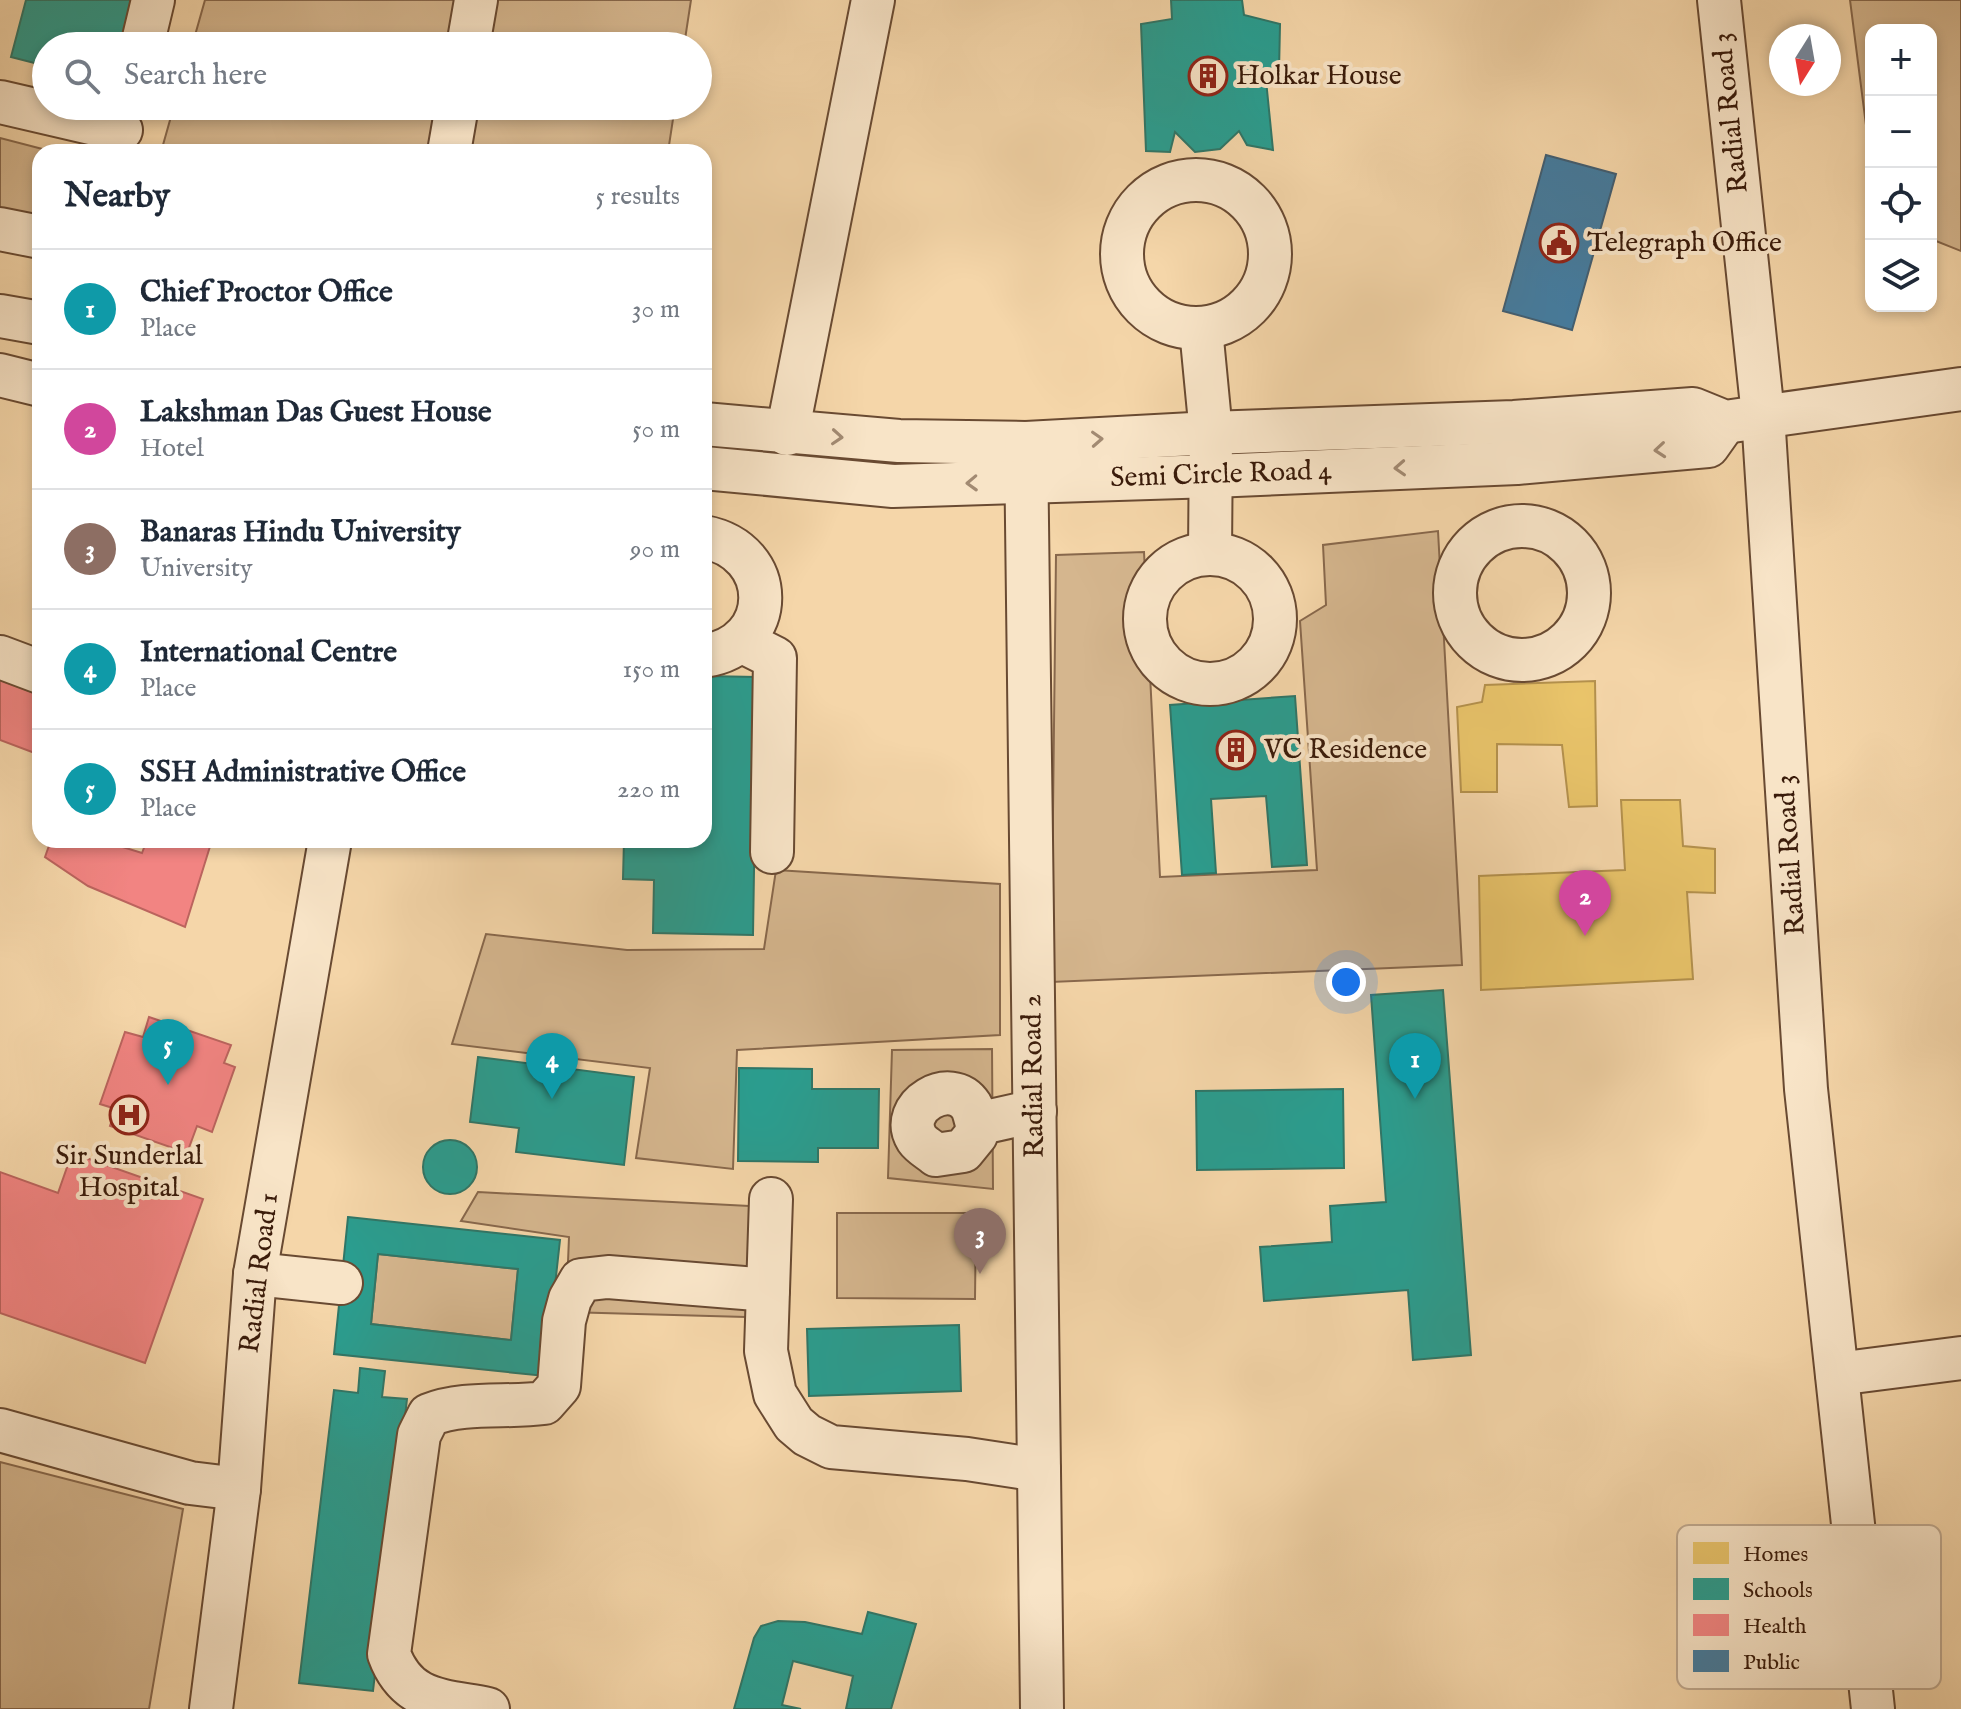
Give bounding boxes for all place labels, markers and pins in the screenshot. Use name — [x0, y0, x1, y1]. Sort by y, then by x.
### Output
building icon: Holkar House — [1187, 55, 1229, 97]
place label: Holkar House — [1236, 59, 1402, 94]
public building icon: Telegraph Office — [1538, 222, 1580, 264]
place label: Telegraph Office — [1587, 226, 1782, 261]
building icon: VC Residence — [1215, 729, 1257, 771]
place label: VC Residence — [1263, 733, 1427, 768]
pin: 2 — [1559, 870, 1611, 936]
pin: 5 — [142, 1019, 194, 1085]
pin: 4 — [526, 1033, 578, 1099]
pin: 1 — [1389, 1033, 1441, 1099]
hospital icon: Sir Sunderlal Hospital — [108, 1094, 150, 1136]
place label: Sir Sunderlal Hospital — [55, 1139, 203, 1206]
pin: 3 — [954, 1208, 1006, 1274]

